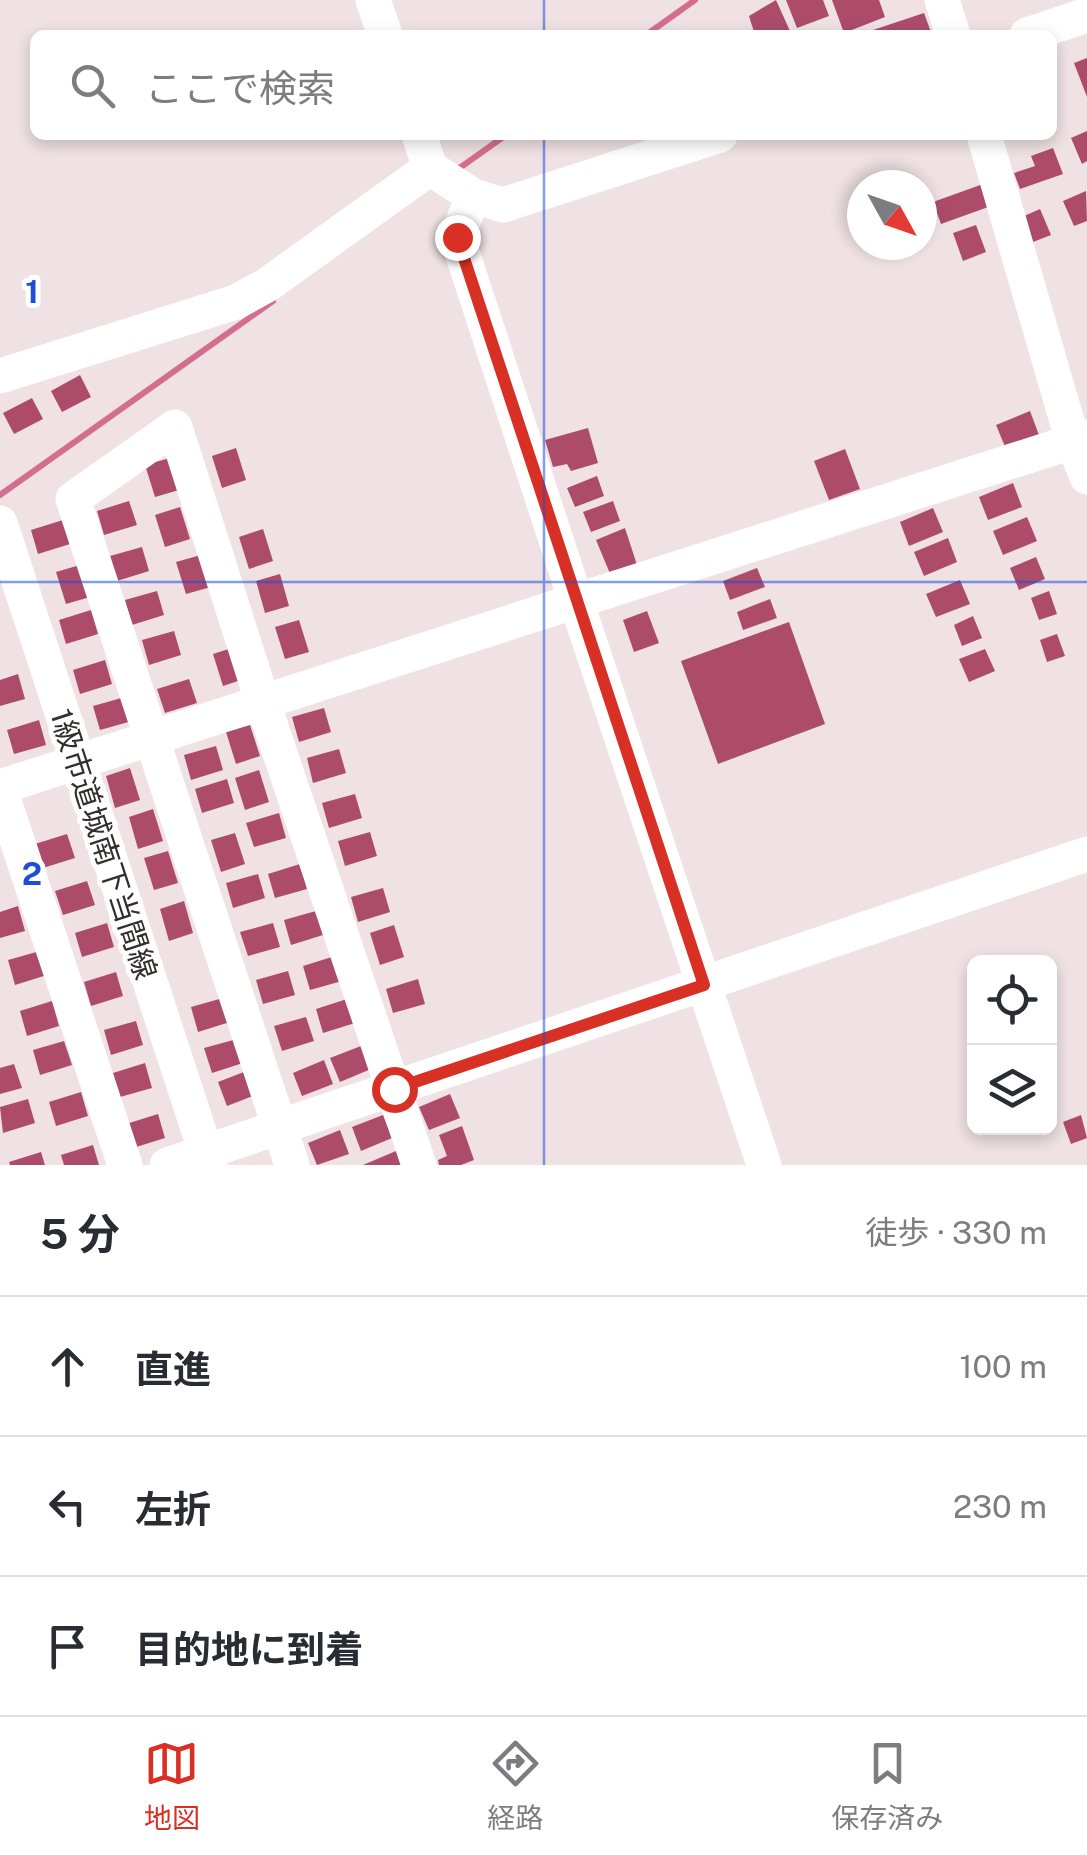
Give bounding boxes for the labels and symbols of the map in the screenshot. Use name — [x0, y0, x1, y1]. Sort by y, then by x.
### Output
north arrow — [847, 170, 937, 260]
route end — [435, 215, 481, 261]
text: 1 — [25, 273, 39, 310]
street label: 1級市道城南下当間線 — [43, 704, 165, 984]
text: 2 — [22, 855, 42, 892]
route start — [372, 1067, 418, 1113]

